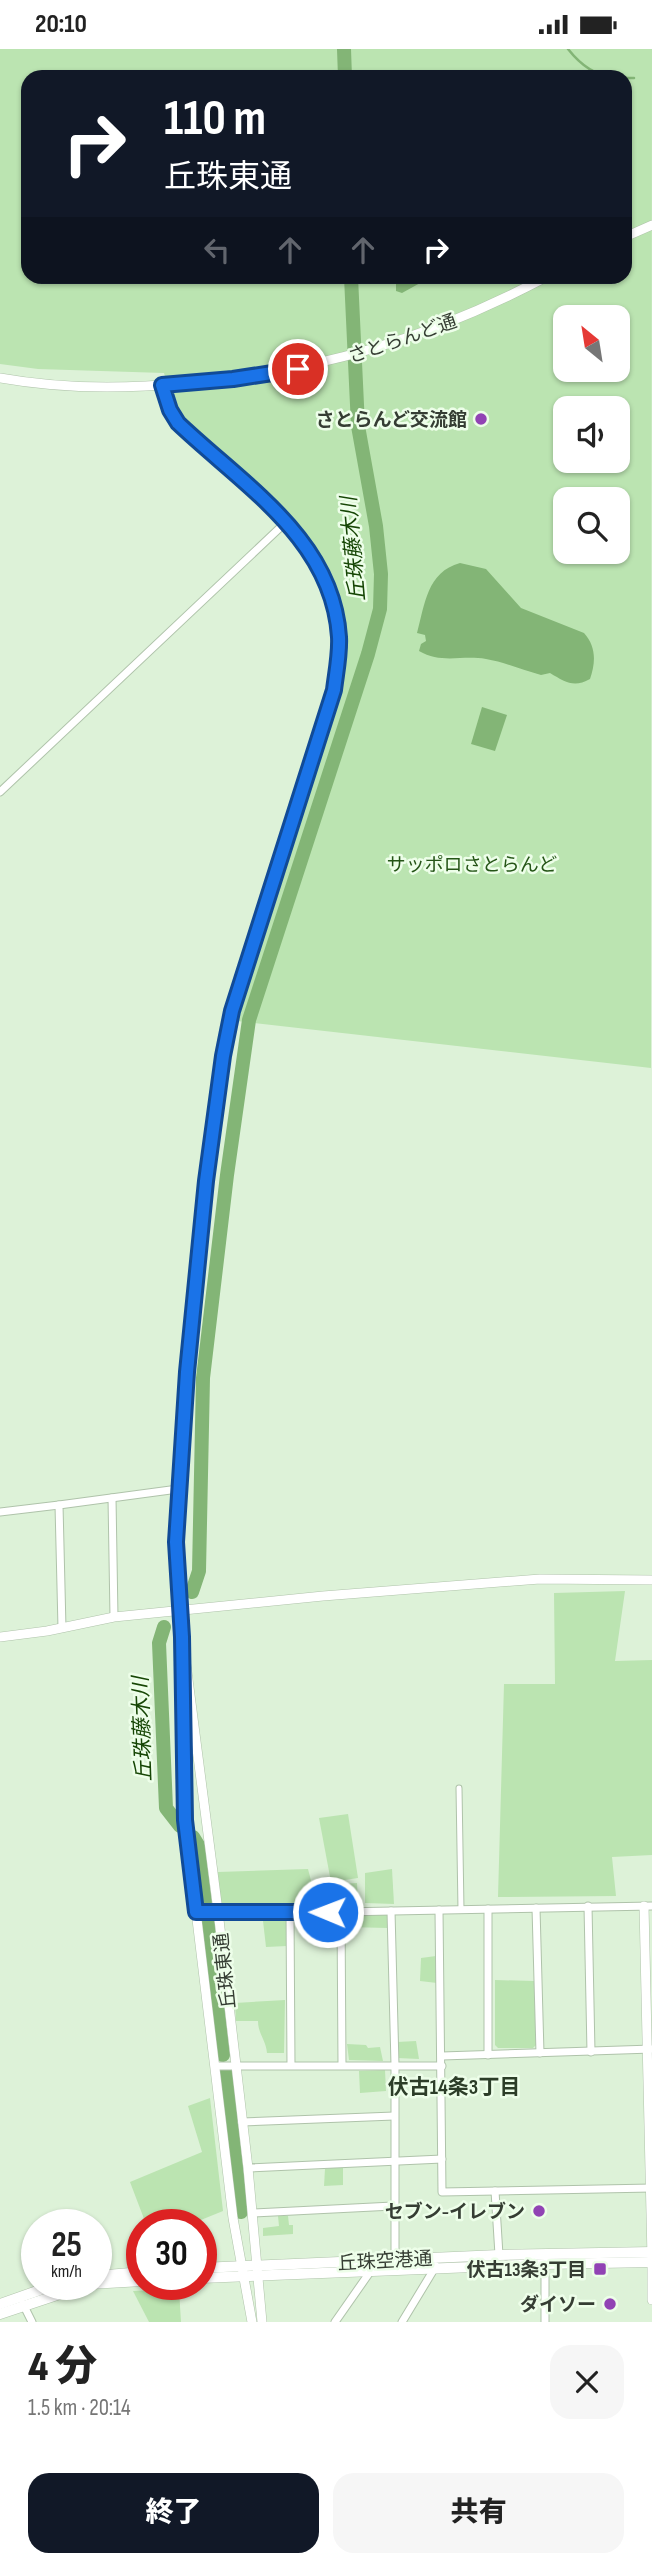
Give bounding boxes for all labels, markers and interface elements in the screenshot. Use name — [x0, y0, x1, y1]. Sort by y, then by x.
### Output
text: 20:10 — [35, 9, 87, 40]
text: 110 m — [164, 90, 266, 149]
icon: right — [49, 98, 140, 189]
text: 丘珠東通 — [164, 158, 292, 197]
icon: left — [198, 231, 236, 269]
icon: ahead — [271, 231, 309, 269]
icon: ahead — [344, 231, 382, 269]
icon: right — [417, 231, 455, 269]
north arrow — [553, 305, 630, 381]
map controls — [553, 305, 630, 564]
street label: さとらんど通 — [345, 310, 460, 369]
pin — [268, 339, 328, 399]
icon: arrive — [279, 350, 317, 388]
button: sound — [553, 396, 630, 473]
place label: さとらんど交流館 — [316, 409, 467, 432]
marker: さとらんど交流館 — [473, 411, 489, 427]
button: search — [553, 487, 630, 564]
water label: 丘珠藤木川 — [336, 494, 371, 602]
park label: サッポロさとらんど — [387, 854, 557, 877]
water label: 丘珠藤木川 — [128, 1674, 157, 1782]
position arrow — [291, 1875, 365, 1949]
street label: 丘珠東通 — [210, 1932, 241, 2010]
district label: 伏古14条3丁目 — [388, 2075, 520, 2100]
place label: セブン-イレブン — [385, 2201, 525, 2224]
marker: セブン-イレブン — [531, 2203, 547, 2219]
speed limit sign: 30 — [126, 2209, 217, 2300]
text: 25 — [51, 2224, 82, 2267]
street label: 丘珠空港通 — [337, 2248, 433, 2275]
place label: 伏古13条3丁目 — [467, 2259, 586, 2282]
text: km/h — [51, 2261, 82, 2282]
marker: 伏古13条3丁目 — [592, 2261, 608, 2277]
place label: ダイソー — [520, 2294, 596, 2317]
marker: ダイソー — [602, 2296, 618, 2312]
text: 4 分 — [28, 2342, 97, 2393]
button: close — [550, 2345, 624, 2419]
text: 1.5 km · 20:14 — [28, 2394, 131, 2422]
button: 終了 — [28, 2473, 319, 2553]
button: 共有 — [333, 2473, 624, 2553]

